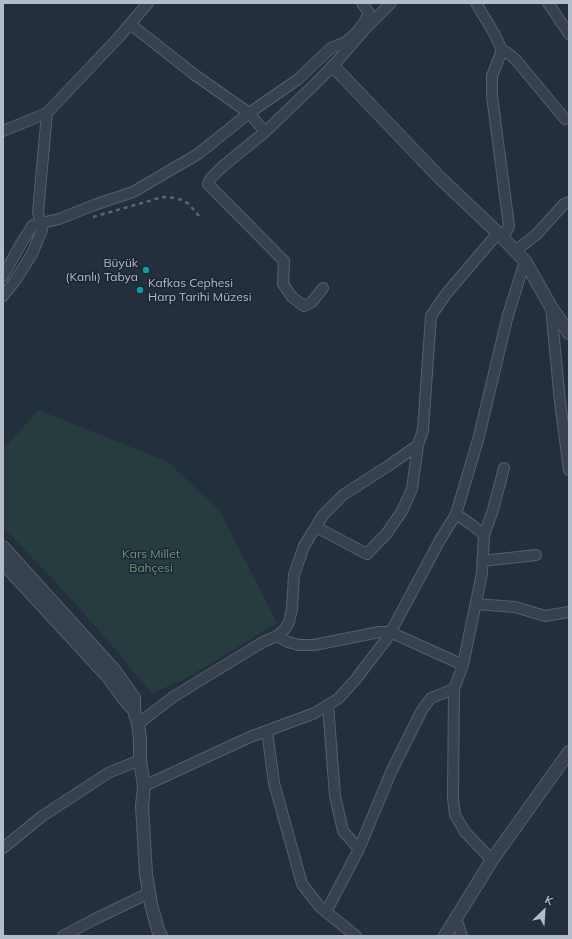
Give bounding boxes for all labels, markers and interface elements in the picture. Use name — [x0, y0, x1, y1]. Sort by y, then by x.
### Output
place label: Büyük (Kanlı) Tabya — [66, 256, 138, 284]
marker: Büyük (Kanlı) Tabya — [141, 265, 151, 275]
place label: Kafkas Cephesi Harp Tarihi Müzesi — [148, 276, 252, 304]
marker: Kafkas Cephesi Harp Tarihi Müzesi — [135, 285, 145, 295]
park label: Kars Millet Bahçesi — [122, 547, 180, 575]
north arrow — [524, 891, 564, 931]
text: K — [543, 892, 555, 908]

